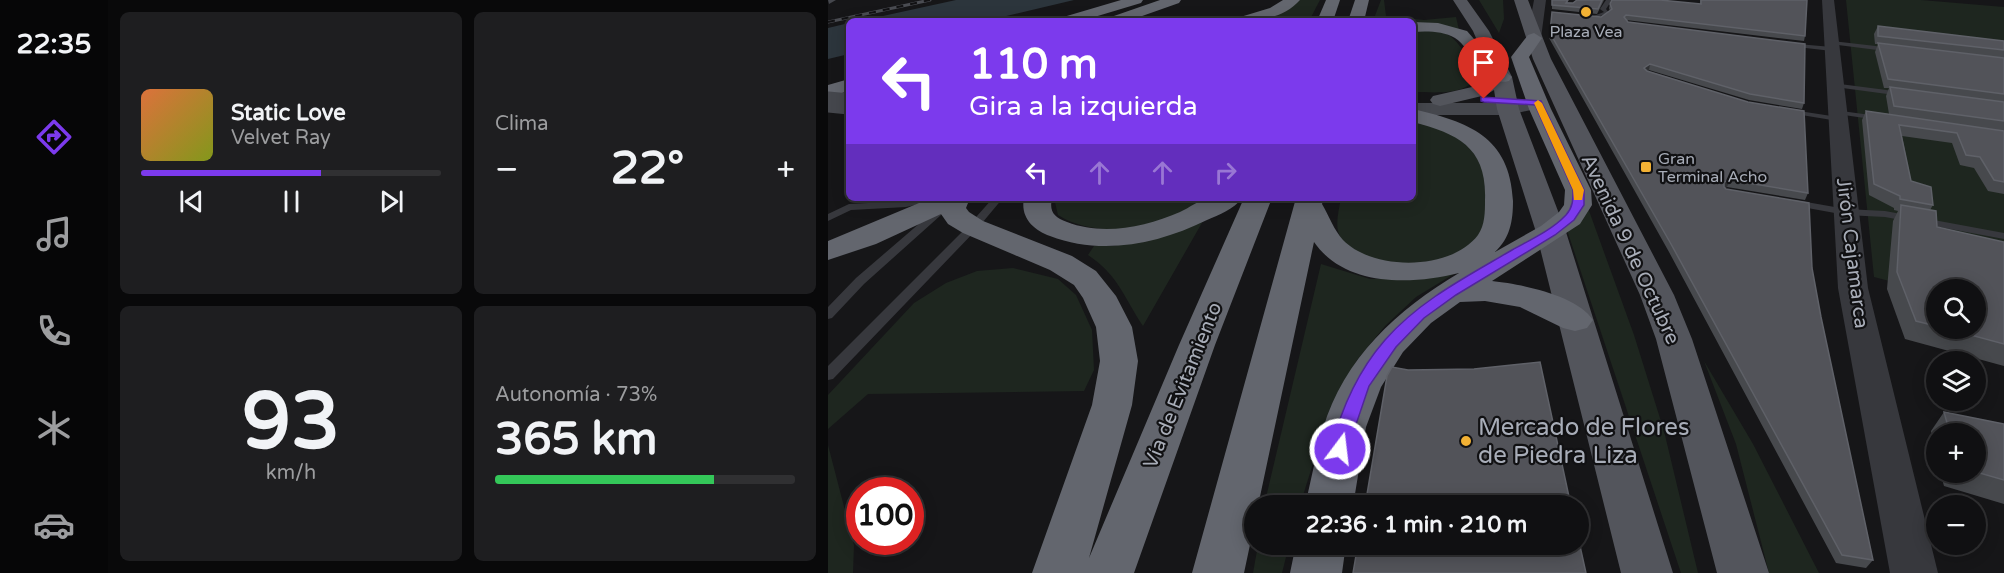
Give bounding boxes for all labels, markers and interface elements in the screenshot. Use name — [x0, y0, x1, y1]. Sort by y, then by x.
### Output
marker: Plaza Vea — [1579, 5, 1593, 19]
place label: Plaza Vea — [1549, 22, 1623, 42]
text: 22:35 — [17, 28, 91, 61]
pin — [1458, 37, 1509, 99]
text: 110 m — [969, 39, 1098, 90]
icon: left — [870, 42, 948, 120]
icon: arrive — [1467, 46, 1500, 79]
text: Gira a la izquierda — [969, 90, 1198, 123]
text: Static Love — [231, 100, 346, 126]
text: Clima — [495, 112, 548, 136]
icon: directions — [33, 116, 75, 158]
text: Velvet Ray — [231, 126, 331, 150]
text: 22° — [611, 142, 684, 196]
place label: Gran Terminal Acho — [1658, 149, 1767, 187]
text: − — [495, 150, 519, 189]
text: + — [776, 150, 795, 189]
street label: Avenida 9 de Octubre — [1576, 151, 1685, 348]
icon: left — [1020, 156, 1053, 189]
icon: ahead — [1083, 156, 1116, 189]
icon: ahead — [1146, 156, 1179, 189]
icon: right — [1209, 156, 1242, 189]
marker: Gran Terminal Acho — [1639, 160, 1653, 174]
street label: Jirón Cajamarca — [1831, 176, 1873, 330]
icon: previous — [175, 185, 208, 218]
icon: pause — [275, 185, 308, 218]
icon: next — [375, 185, 408, 218]
icon: music — [33, 213, 75, 255]
map controls — [1926, 279, 1986, 555]
button: search — [1926, 279, 1986, 339]
street label: Vía de Evitamiento — [1139, 299, 1227, 472]
icon: phone — [33, 310, 75, 352]
button: layers — [1926, 351, 1986, 411]
text: 93 — [242, 375, 340, 469]
text: Autonomía · 73% — [495, 383, 657, 407]
icon: climate — [33, 407, 75, 449]
text: 365 km — [495, 413, 657, 467]
place label: Mercado de Flores de Piedra Liza — [1478, 413, 1689, 470]
position arrow — [1308, 417, 1372, 481]
button: + — [1926, 423, 1986, 483]
marker: Mercado de Flores de Piedra Liza — [1459, 434, 1473, 448]
text: km/h — [266, 461, 316, 485]
speed limit sign: 100 — [846, 477, 924, 555]
button: − — [1926, 495, 1986, 555]
icon: car — [33, 504, 75, 546]
text: 22:36 · 1 min · 210 m — [1306, 512, 1527, 538]

